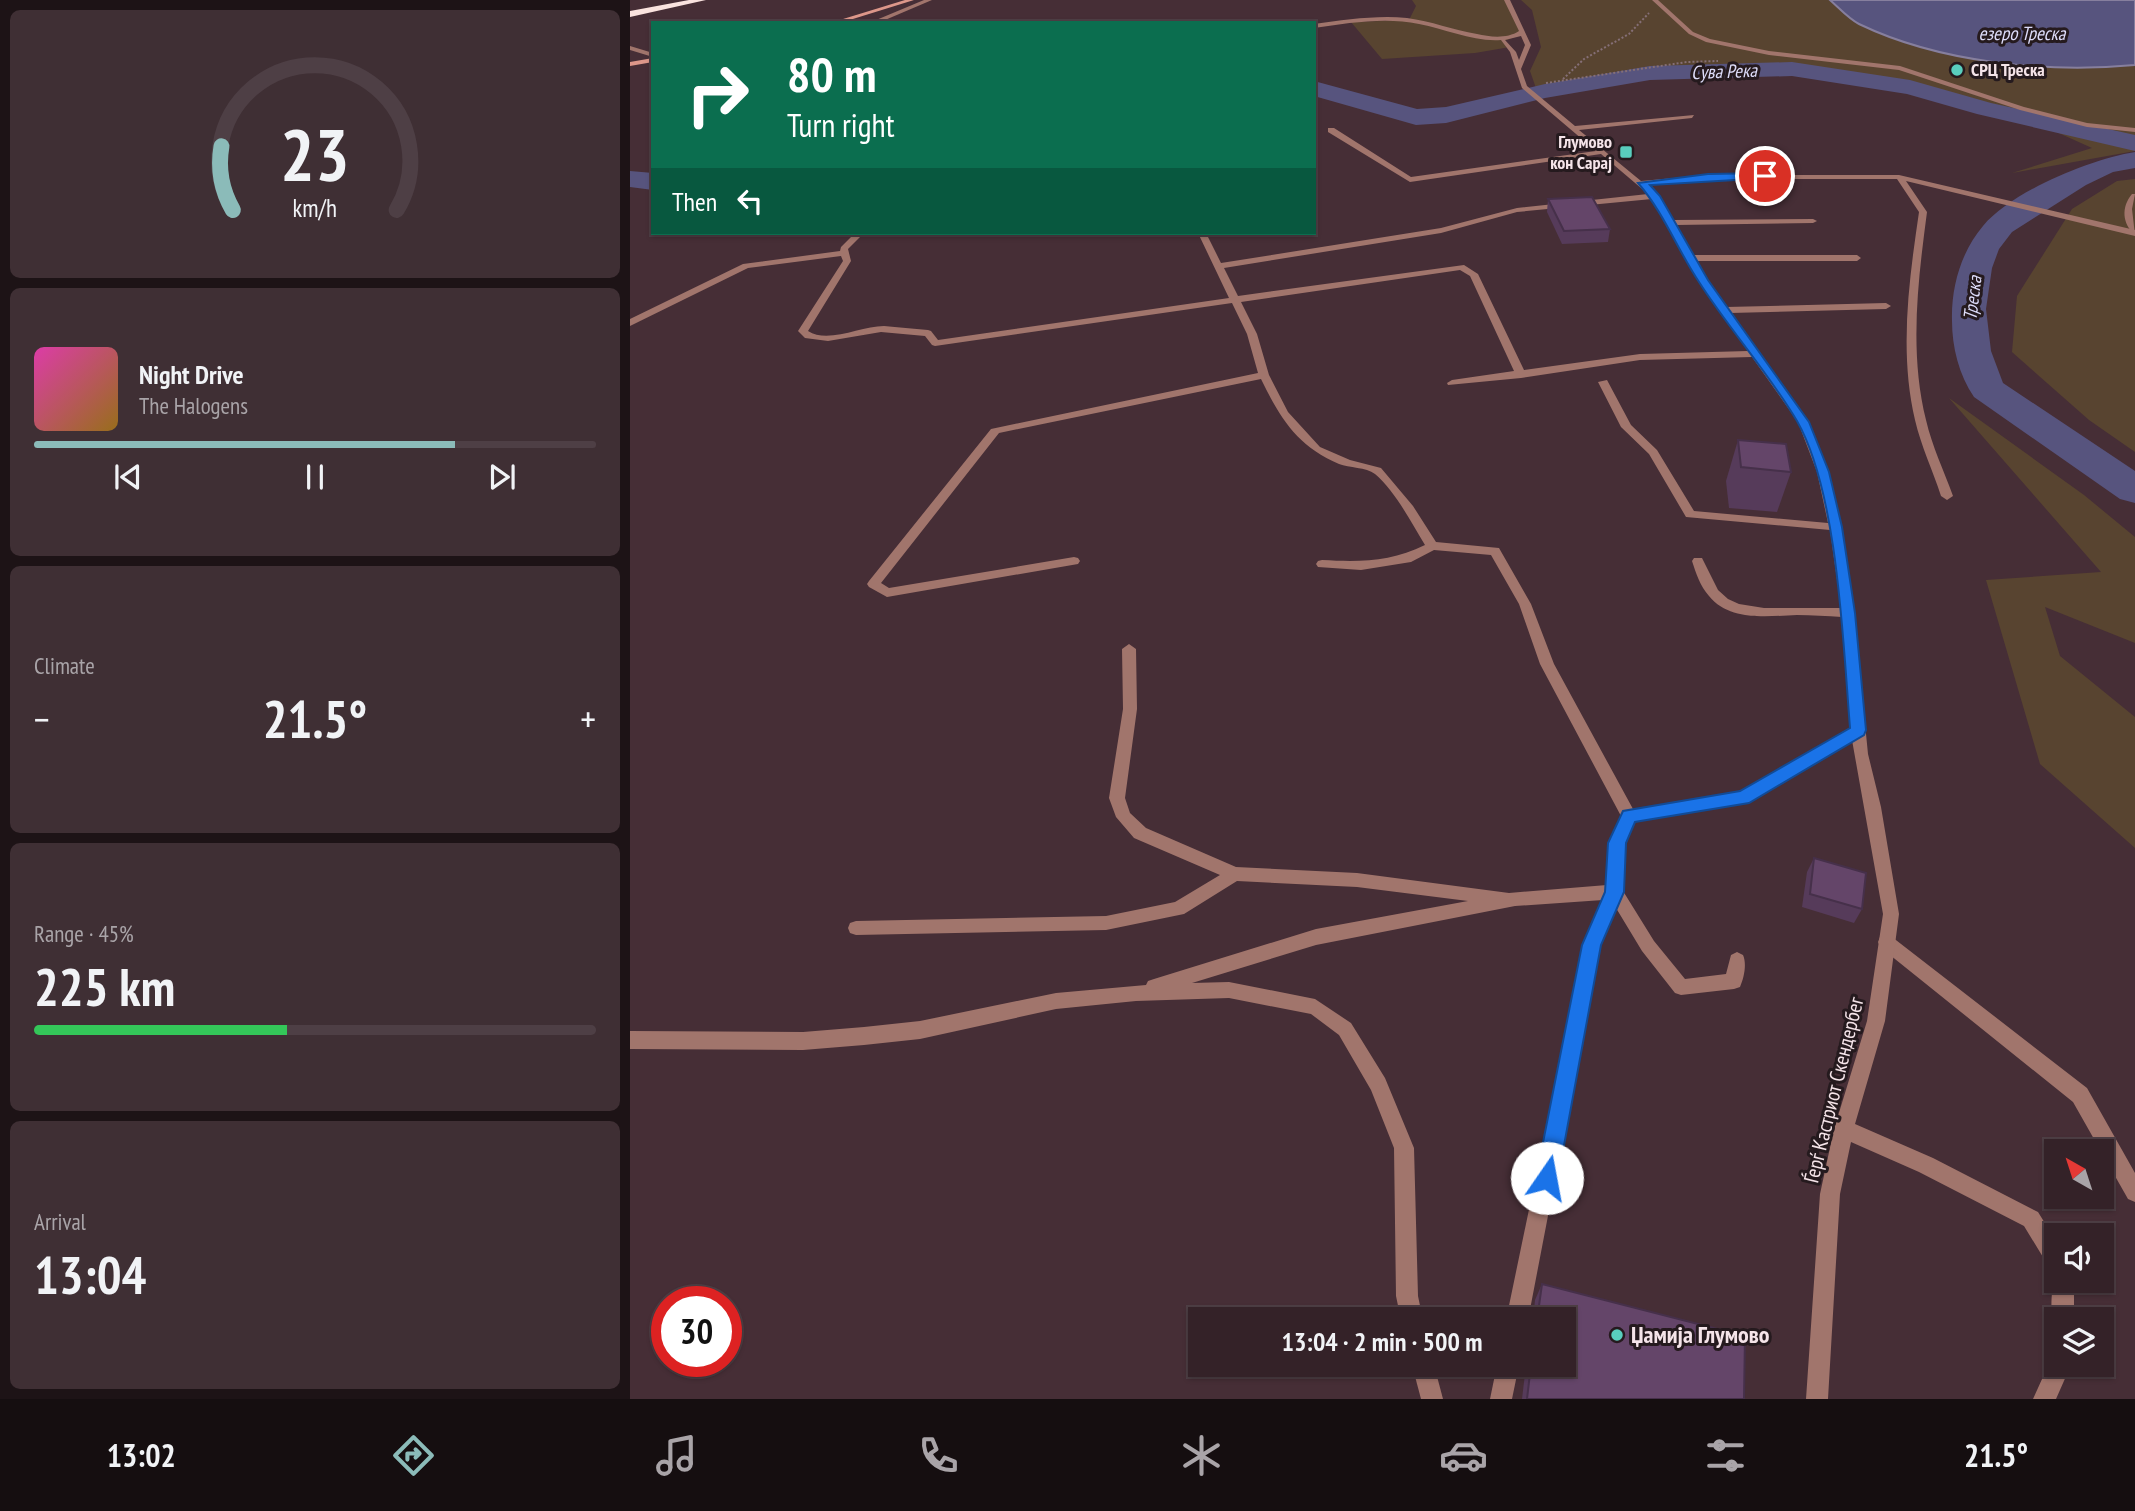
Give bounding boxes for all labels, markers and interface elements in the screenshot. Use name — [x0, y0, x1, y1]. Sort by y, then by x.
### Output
water label: езеро Треска — [1979, 21, 2067, 45]
text: 80 m — [787, 42, 876, 106]
icon: right — [672, 49, 763, 140]
water label: Сува Река — [1691, 58, 1759, 84]
place label: СРЦ Треска — [1971, 58, 2045, 81]
marker: СРЦ Треска — [1949, 62, 1965, 78]
text: Turn right — [787, 104, 895, 146]
text: 23 — [280, 106, 350, 200]
place label: Глумово кон Сарај — [1550, 130, 1612, 174]
marker: Глумово кон Сарај — [1618, 144, 1634, 160]
pin — [1735, 146, 1795, 206]
icon: arrive — [1746, 157, 1784, 195]
icon: left — [731, 182, 769, 220]
text: Then — [672, 185, 717, 218]
text: km/h — [293, 192, 337, 224]
water label: Треска — [1957, 273, 1987, 322]
text: Night Drive — [139, 358, 244, 391]
text: The Halogens — [139, 391, 248, 420]
icon: previous — [109, 458, 147, 496]
icon: pause — [296, 458, 334, 496]
icon: next — [483, 458, 521, 496]
text: Climate — [34, 651, 95, 680]
text: 21.5° — [263, 685, 367, 752]
text: − — [34, 694, 50, 743]
text: + — [580, 694, 596, 743]
text: Range · 45% — [34, 919, 134, 948]
text: 225 km — [34, 953, 175, 1020]
street label: Ѓерѓ Кастриот Скендербег — [1797, 993, 1870, 1186]
north arrow — [2044, 1139, 2114, 1209]
map controls — [2044, 1139, 2114, 1377]
position arrow — [1510, 1141, 1584, 1215]
text: Arrival — [34, 1207, 86, 1236]
button: sound — [2044, 1223, 2114, 1293]
text: 13:04 — [34, 1241, 146, 1308]
speed limit sign: 30 — [651, 1286, 742, 1377]
button: layers — [2044, 1307, 2114, 1377]
place label: Џамија Глумово — [1631, 1319, 1770, 1350]
text: 13:04 · 2 min · 500 m — [1282, 1325, 1482, 1358]
marker: Џамија Глумово — [1609, 1327, 1625, 1343]
icon: directions — [389, 1431, 438, 1480]
icon: music — [652, 1431, 701, 1480]
icon: phone — [914, 1431, 963, 1480]
icon: climate — [1177, 1431, 1226, 1480]
icon: car — [1439, 1431, 1488, 1480]
icon: filters — [1701, 1431, 1750, 1480]
text: 13:02 — [107, 1434, 176, 1476]
text: 21.5° — [1964, 1434, 2028, 1476]

